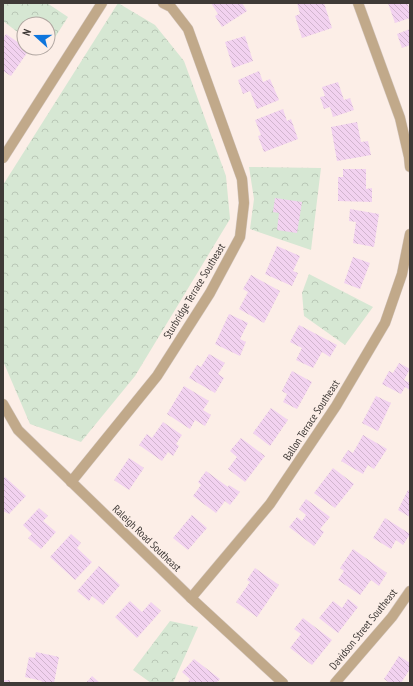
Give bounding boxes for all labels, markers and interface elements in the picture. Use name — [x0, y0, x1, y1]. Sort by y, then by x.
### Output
north arrow — [16, 16, 56, 56]
text: N — [19, 27, 34, 38]
street label: Sturbridge Terrace Southeast — [160, 241, 228, 341]
street label: Ballon Terrace Southeast — [280, 377, 342, 463]
street label: Raleigh Road Southeast — [110, 502, 184, 574]
street label: Davidson Street Southeast — [326, 586, 400, 672]

